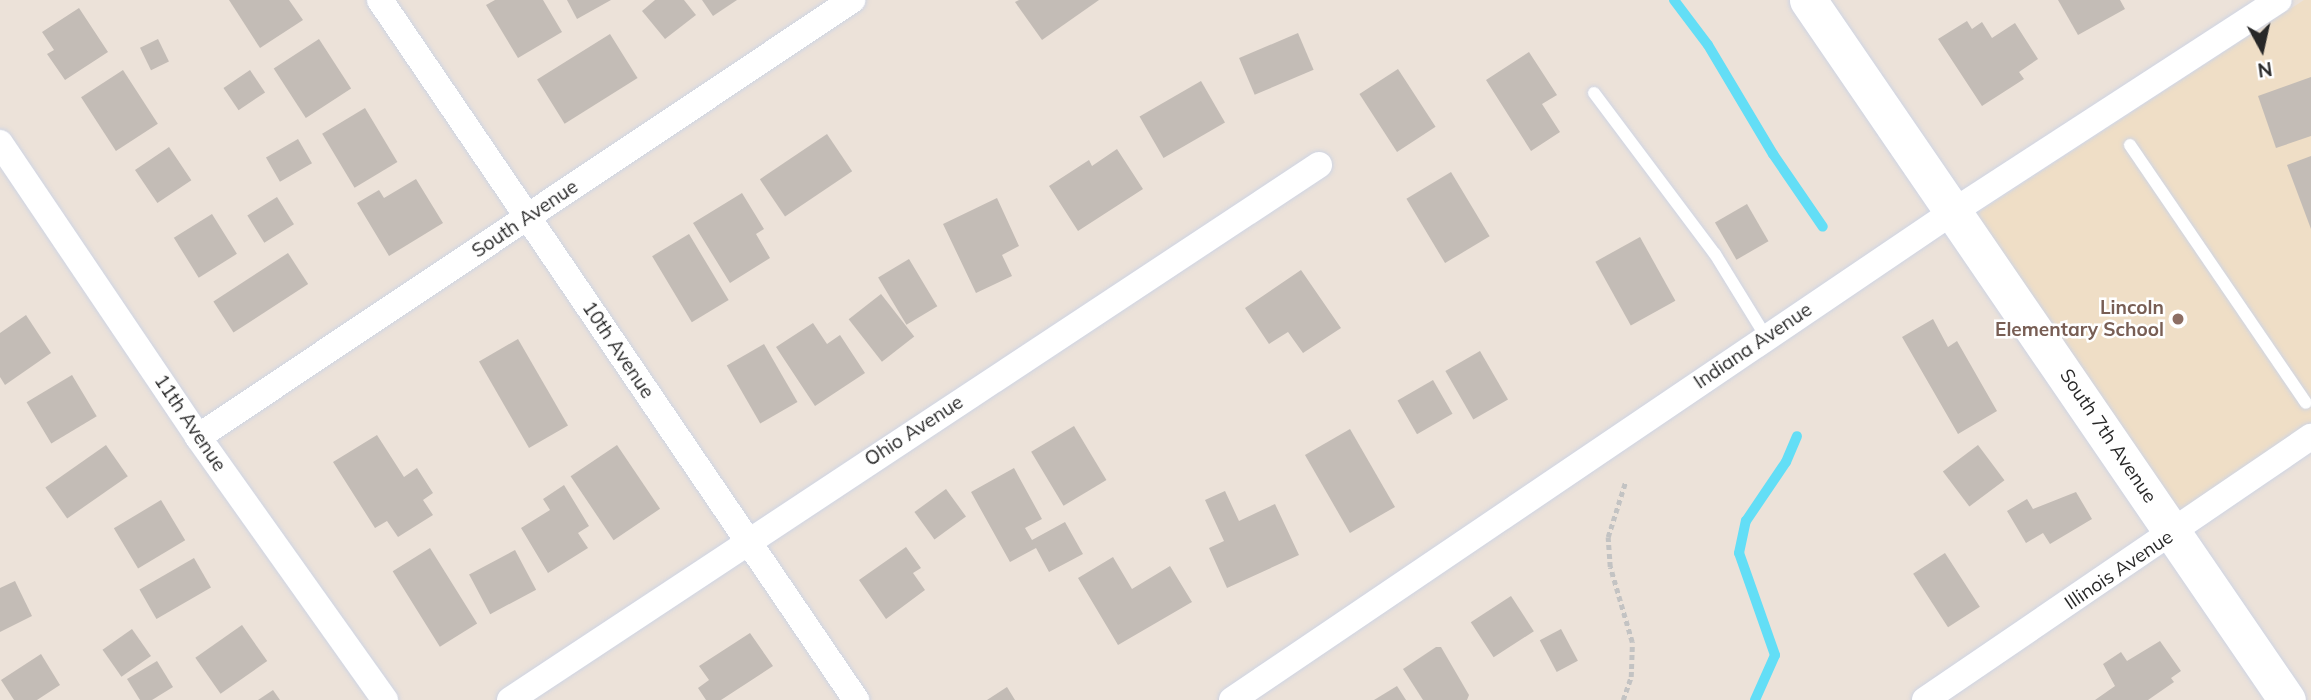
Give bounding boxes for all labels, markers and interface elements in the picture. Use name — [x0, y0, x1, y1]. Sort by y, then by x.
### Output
north arrow — [2227, 14, 2297, 84]
text: N — [2256, 57, 2274, 83]
street label: South Avenue — [468, 175, 582, 263]
street label: 10th Avenue — [577, 297, 659, 403]
place label: Lincoln Elementary School — [1995, 297, 2164, 341]
street label: Indiana Avenue — [1690, 298, 1816, 394]
marker: Lincoln Elementary School — [2170, 311, 2186, 327]
street label: South 7th Avenue — [2055, 365, 2161, 507]
street label: 11th Avenue — [149, 370, 231, 476]
street label: Ohio Avenue — [861, 391, 967, 471]
street label: Illinois Avenue — [2061, 525, 2177, 615]

